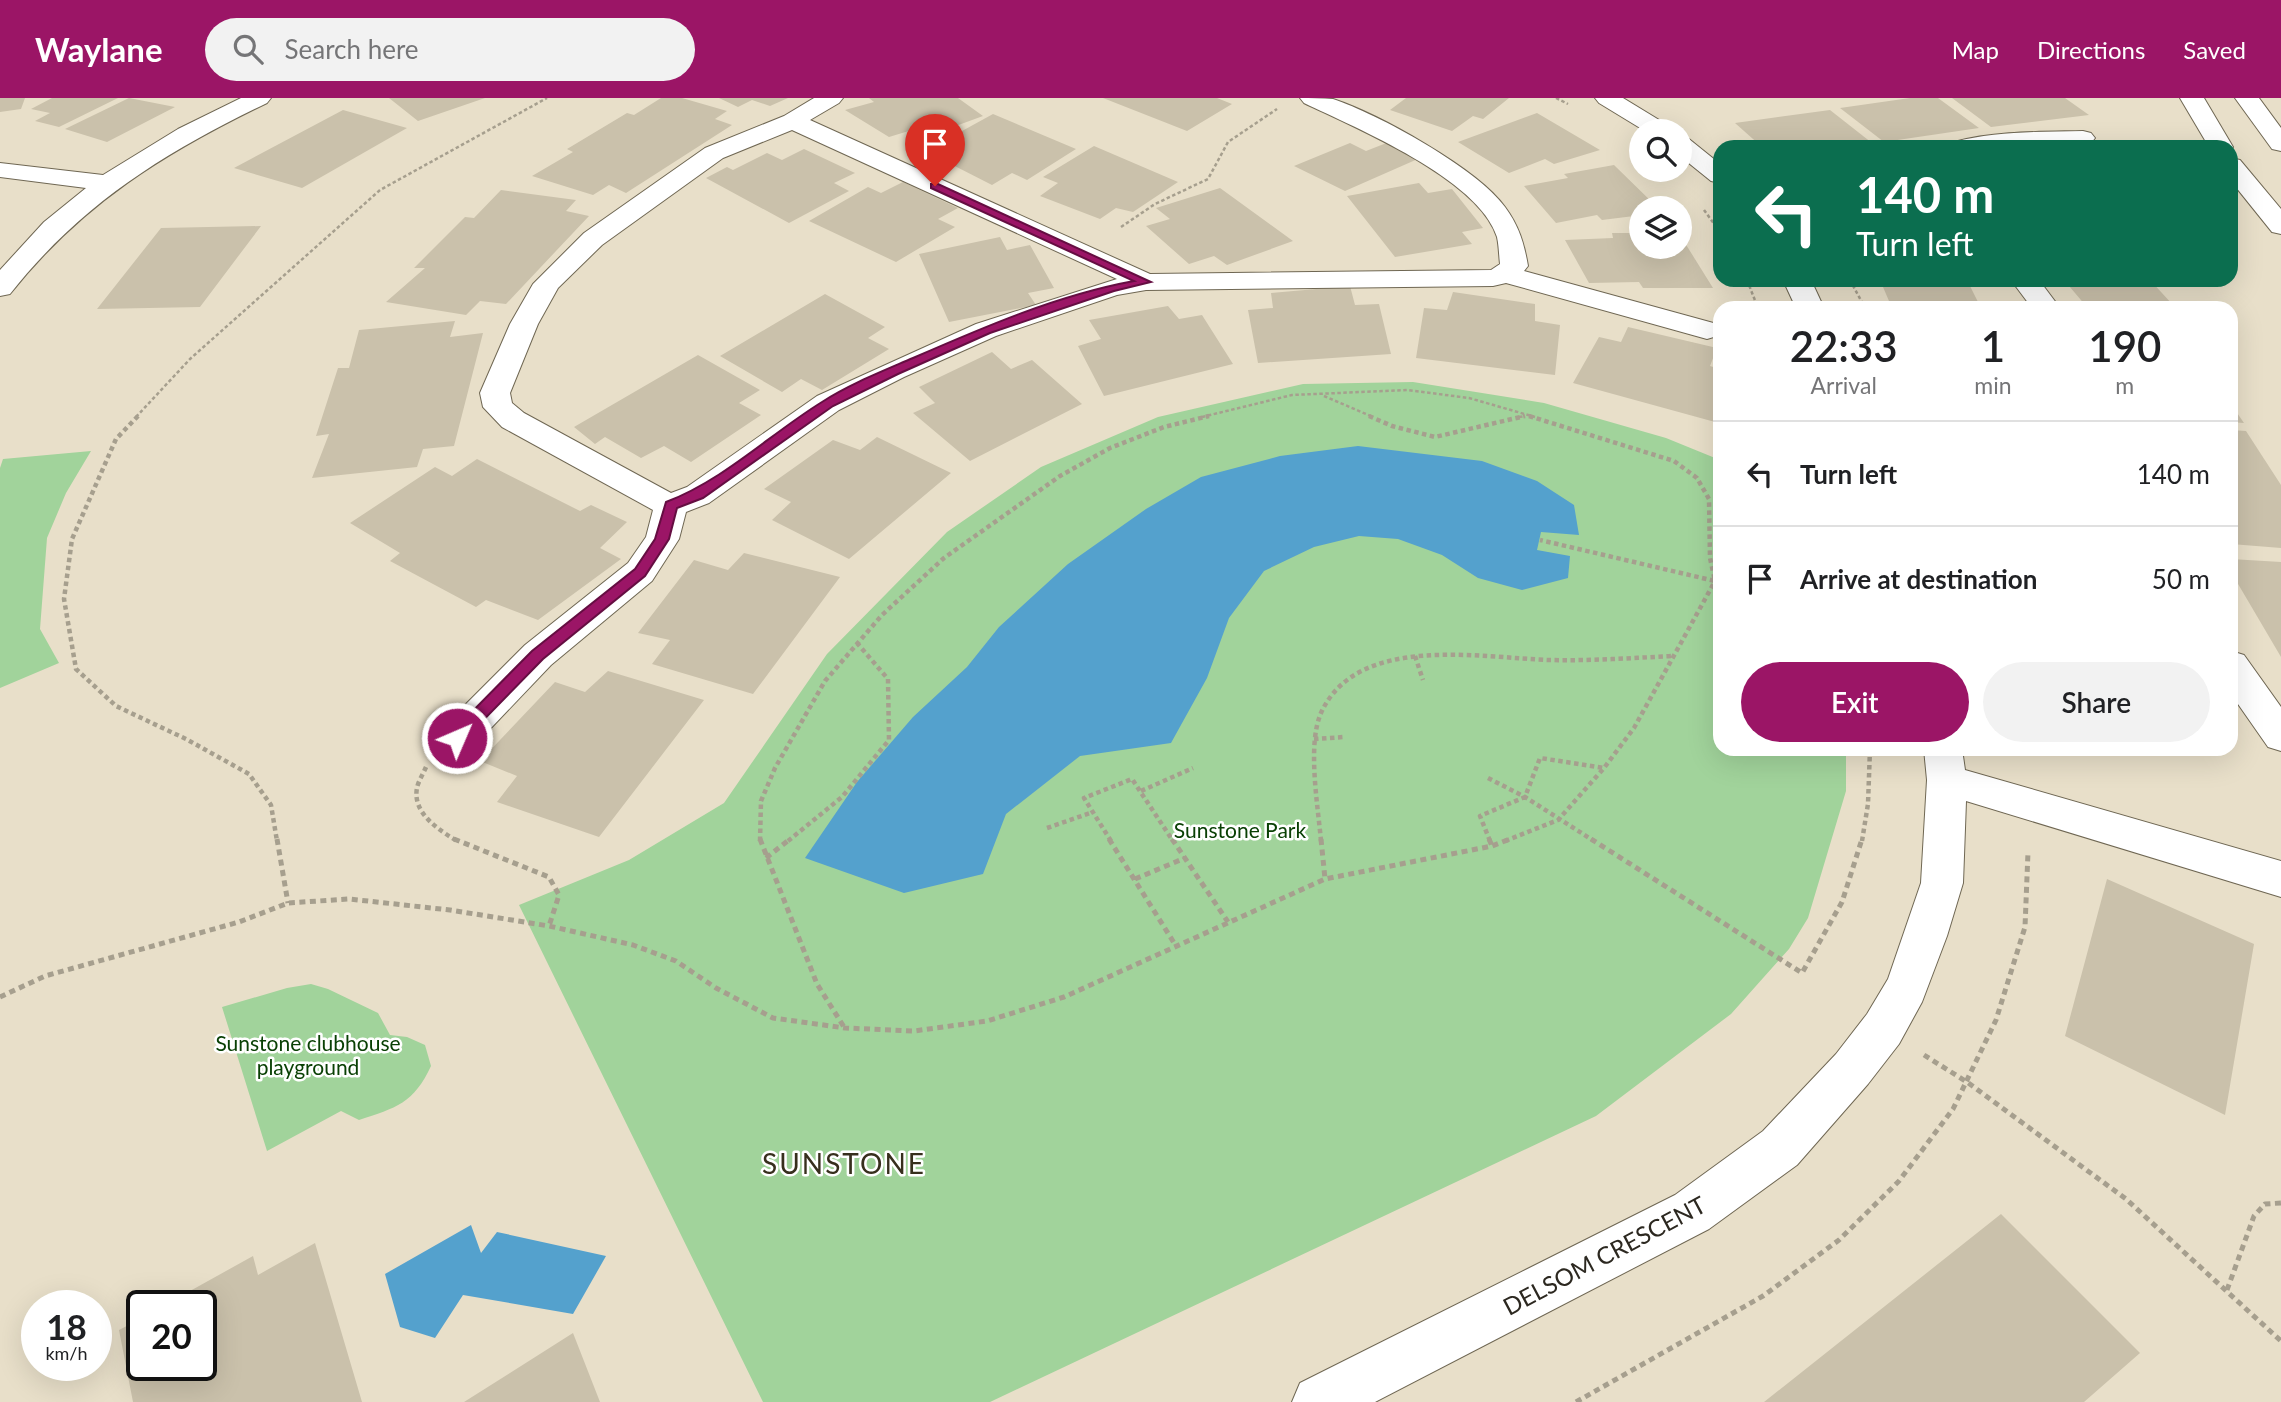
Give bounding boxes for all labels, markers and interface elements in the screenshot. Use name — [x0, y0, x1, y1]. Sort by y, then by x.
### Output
search box — [205, 18, 695, 81]
text: Waylane — [35, 29, 163, 69]
icon: search — [229, 30, 267, 68]
text: Search here — [285, 33, 419, 65]
text: Map — [1952, 35, 1999, 64]
text: Directions — [2037, 35, 2145, 64]
text: Saved — [2183, 35, 2246, 64]
pin — [905, 114, 965, 186]
map controls — [1629, 119, 1692, 259]
button: search — [1629, 119, 1692, 182]
icon: arrive — [916, 125, 954, 163]
text: 140 m — [1856, 165, 1994, 223]
icon: left — [1741, 168, 1832, 259]
button: layers — [1629, 196, 1692, 259]
text: Turn left — [1856, 224, 1973, 263]
text: 22:33 — [1790, 321, 1898, 371]
text: 1 — [1981, 321, 2005, 371]
text: 190 — [2088, 321, 2161, 371]
text: Arrival — [1811, 371, 1877, 399]
text: min — [1974, 371, 2012, 399]
text: m — [2115, 371, 2134, 399]
icon: left — [1741, 455, 1779, 493]
text: Turn left — [1800, 458, 1897, 490]
text: 140 m — [2137, 458, 2210, 490]
icon: arrive — [1741, 560, 1779, 598]
text: Arrive at destination — [1800, 563, 2037, 595]
text: 50 m — [2152, 563, 2210, 595]
button: Exit — [1741, 662, 1969, 742]
button: Share — [1983, 662, 2210, 742]
position arrow — [420, 701, 494, 775]
park label: Sunstone Park — [1174, 817, 1306, 842]
park label: Sunstone clubhouse playground — [215, 1030, 401, 1079]
district label: SUNSTONE — [762, 1146, 926, 1180]
street label: DELSOM CRESCENT — [1498, 1189, 1710, 1321]
speed limit sign: 20 — [126, 1290, 217, 1381]
text: 18 — [46, 1305, 87, 1347]
text: km/h — [45, 1342, 88, 1364]

